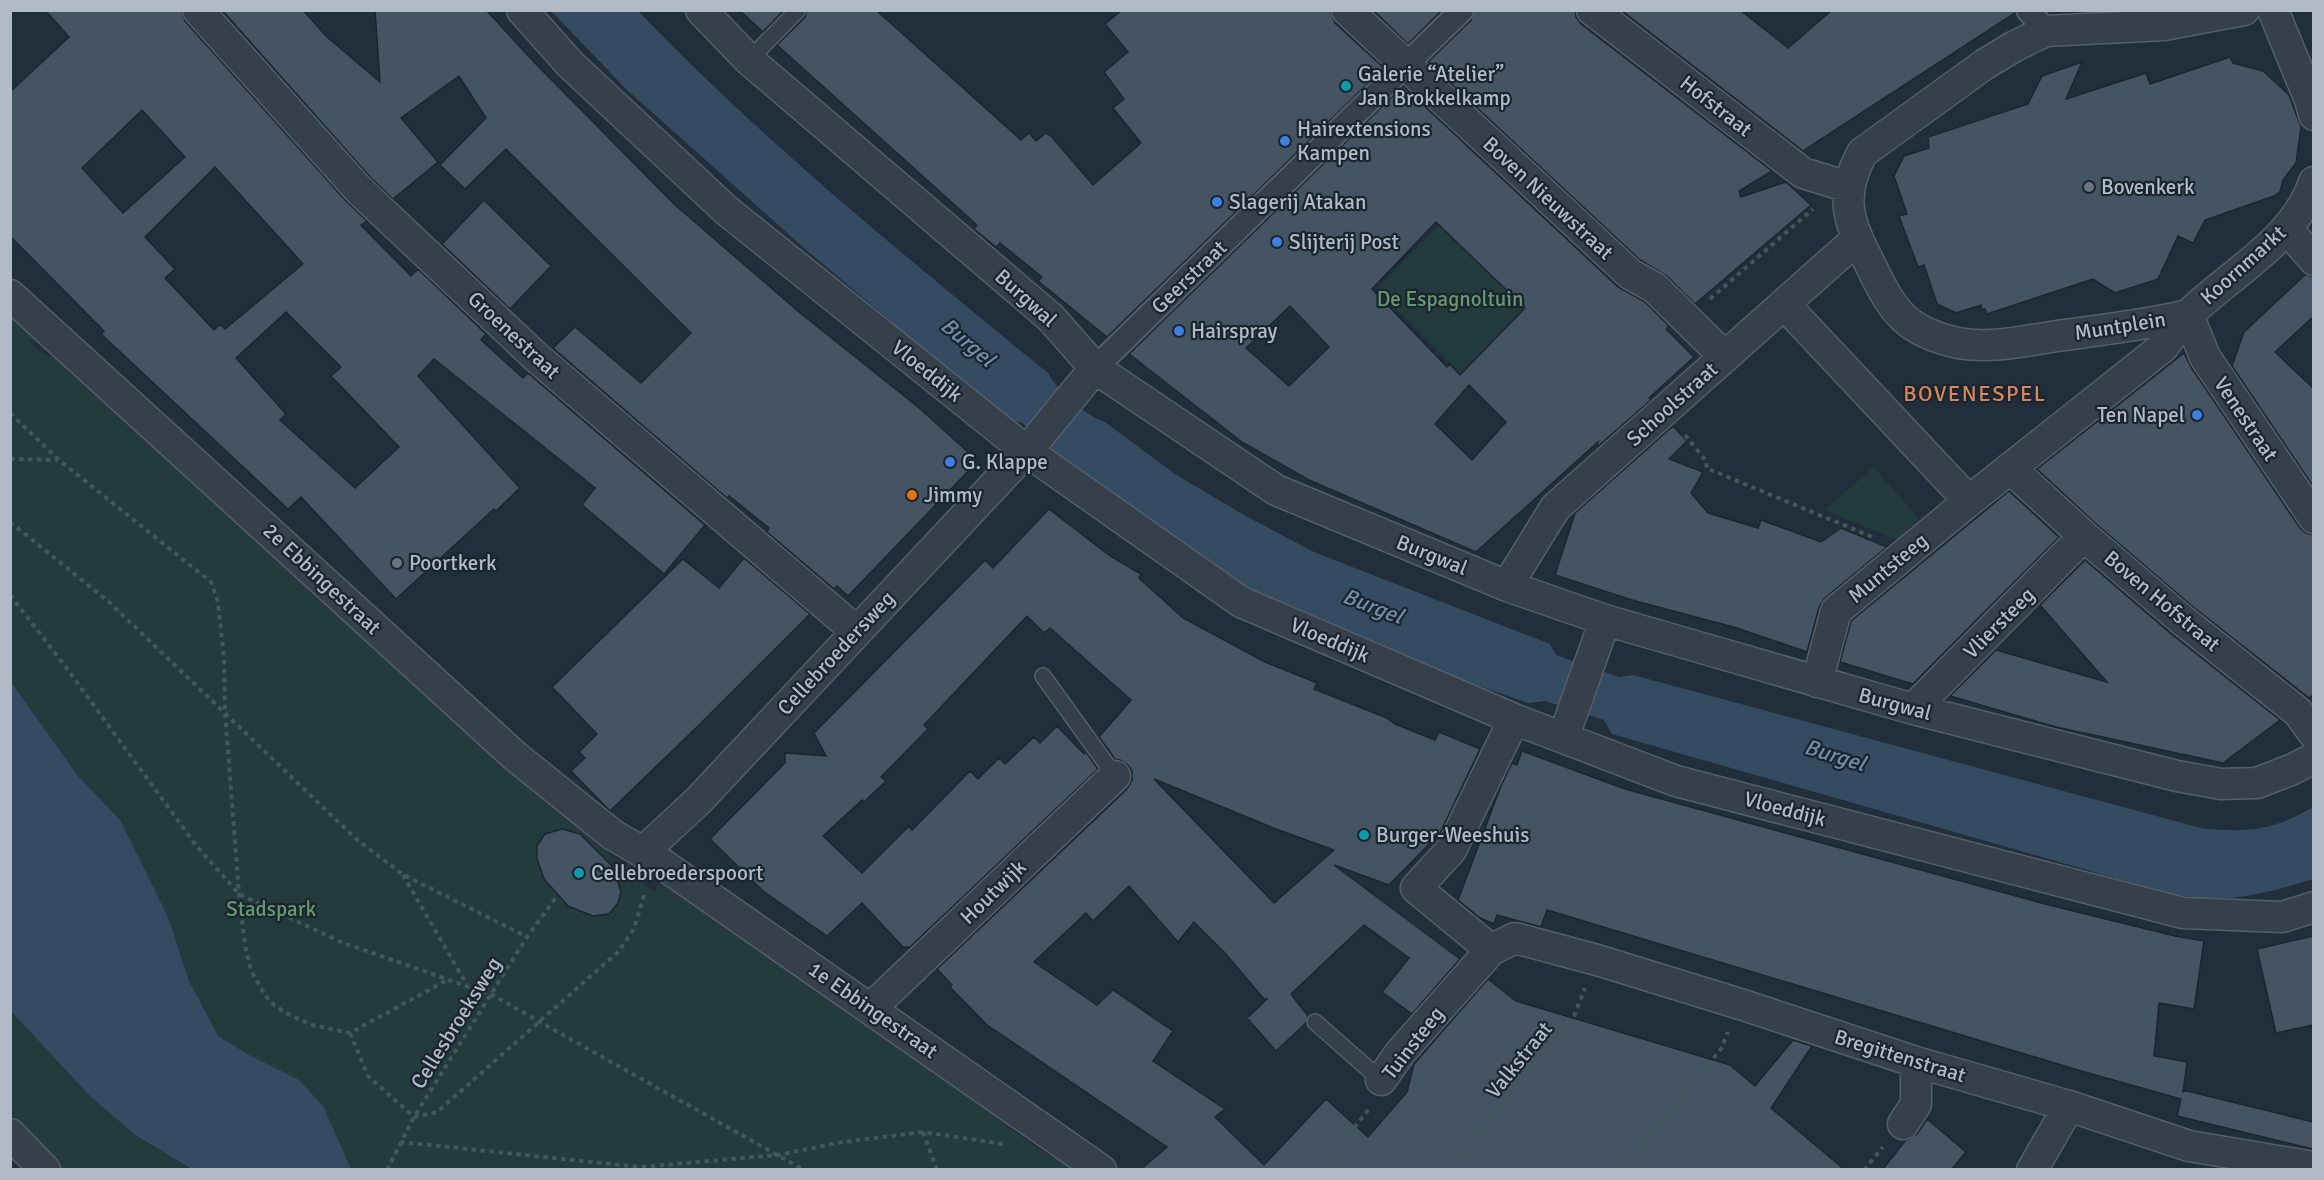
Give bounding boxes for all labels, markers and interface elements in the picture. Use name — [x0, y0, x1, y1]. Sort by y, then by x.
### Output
place label: Galerie “Atelier” Jan Brokkelkamp — [1358, 61, 1511, 111]
street label: Hofstraat — [1675, 70, 1757, 142]
marker: Galerie “Atelier” Jan Brokkelkamp — [1339, 79, 1353, 93]
place label: Hairextensions Kampen — [1297, 116, 1431, 166]
street label: Boven Nieuwstraat — [1477, 131, 1619, 265]
marker: Hairextensions Kampen — [1278, 134, 1292, 148]
place label: Bovenkerk — [2101, 174, 2195, 200]
marker: Bovenkerk — [2082, 180, 2096, 194]
place label: Slagerij Atakan — [1229, 189, 1366, 215]
marker: Slagerij Atakan — [1210, 195, 1224, 209]
street label: Koornmarkt — [2195, 220, 2291, 310]
place label: Slijterij Post — [1289, 229, 1399, 255]
street label: Geerstraat — [1146, 235, 1232, 319]
marker: Slijterij Post — [1270, 235, 1284, 249]
street label: Burgwal — [990, 263, 1062, 333]
street label: Groenestraat — [462, 286, 566, 384]
park label: De Espagnoltuin — [1377, 286, 1523, 312]
street label: Muntplein — [2073, 306, 2167, 346]
water label: Burgel — [935, 312, 1002, 373]
place label: Hairspray — [1191, 318, 1278, 344]
marker: Hairspray — [1172, 324, 1186, 338]
street label: Vloeddijk — [886, 335, 968, 408]
street label: Schoolstraat — [1621, 356, 1723, 452]
street label: Venestraat — [2208, 372, 2284, 466]
district label: BOVENESPEL — [1903, 380, 2047, 407]
place label: Ten Napel — [2097, 402, 2185, 428]
marker: Ten Napel — [2190, 408, 2204, 422]
place label: G. Klappe — [962, 449, 1048, 475]
marker: G. Klappe — [943, 455, 957, 469]
place label: Jimmy — [924, 482, 982, 508]
marker: Jimmy — [905, 488, 919, 502]
street label: 2e Ebbingestraat — [258, 518, 386, 640]
street label: Muntsteeg — [1843, 527, 1933, 609]
street label: Burgwal — [1393, 529, 1471, 581]
street label: Boven Hofstraat — [2099, 545, 2225, 657]
place label: Poortkerk — [409, 550, 497, 576]
marker: Poortkerk — [390, 556, 404, 570]
water label: Burgel — [1339, 582, 1408, 630]
street label: Vliersteeg — [1958, 582, 2040, 664]
street label: Cellebroedersweg — [772, 586, 900, 720]
street label: Vloeddijk — [1286, 612, 1374, 668]
street label: Burgwal — [1856, 682, 1934, 726]
water label: Burgel — [1801, 733, 1870, 777]
street label: Vloeddijk — [1741, 786, 1829, 833]
place label: Burger-Weeshuis — [1376, 822, 1529, 848]
marker: Burger-Weeshuis — [1357, 828, 1371, 842]
street label: Houtwijk — [955, 854, 1032, 930]
place label: Cellebroederspoort — [591, 860, 763, 886]
marker: Cellebroederspoort — [572, 866, 586, 880]
park label: Stadspark — [226, 896, 316, 922]
street label: Cellesbroeksweg — [405, 952, 507, 1094]
street label: 1e Ebbingestraat — [803, 956, 943, 1064]
street label: Tuinsteeg — [1376, 1001, 1450, 1085]
street label: Valkstraat — [1480, 1016, 1558, 1104]
street label: Bregittenstraat — [1831, 1024, 1969, 1088]

